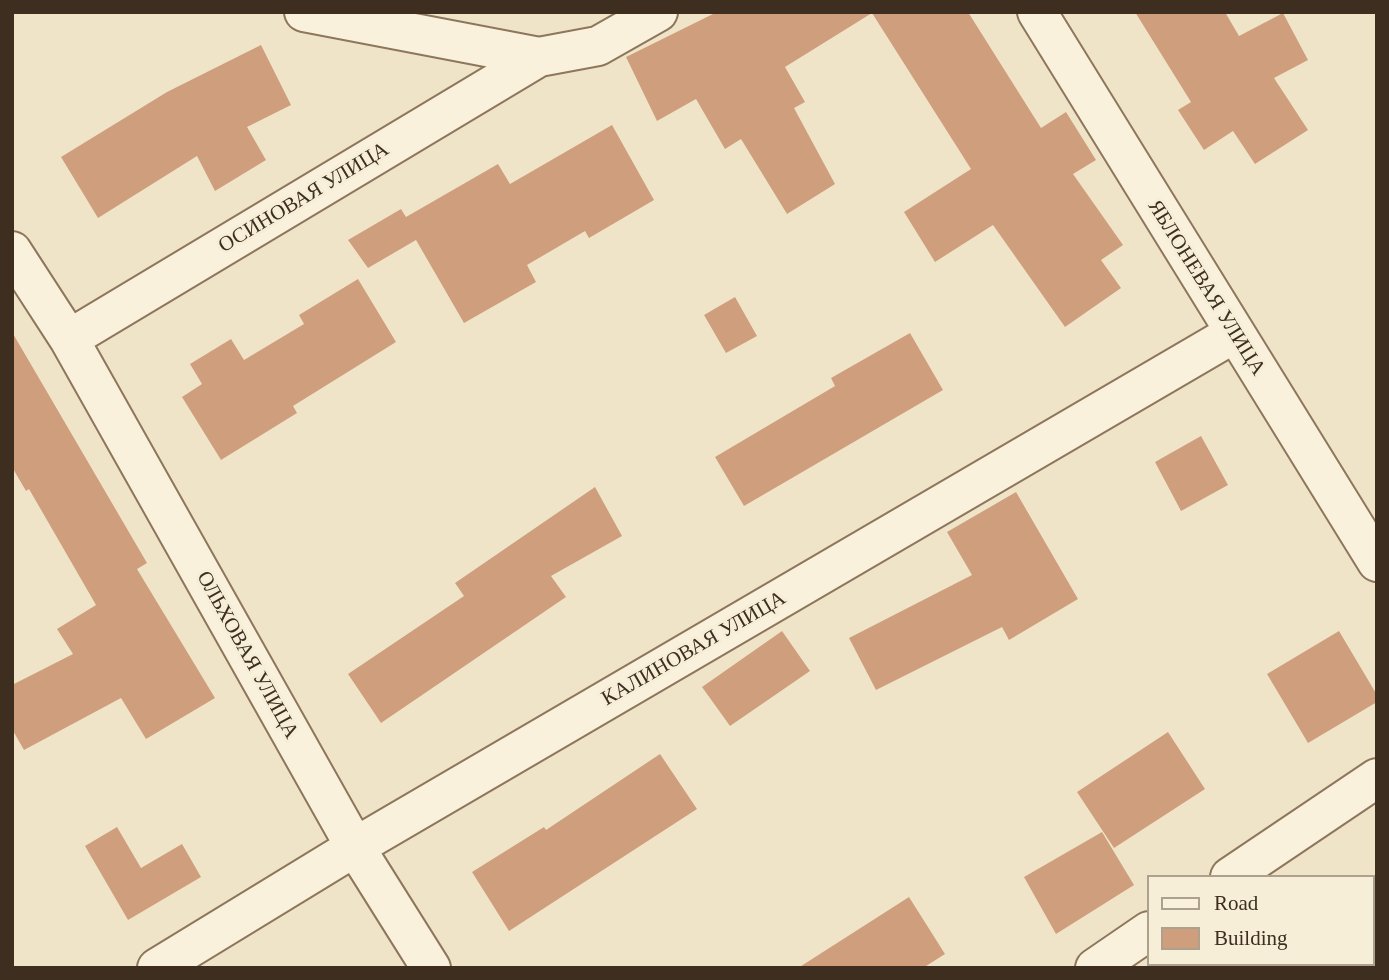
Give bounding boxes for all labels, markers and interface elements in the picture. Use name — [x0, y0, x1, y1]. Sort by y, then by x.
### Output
street label: ОСИНОВАЯ УЛИЦА — [214, 137, 394, 259]
street label: ЯБЛОНЕВАЯ УЛИЦА — [1142, 196, 1270, 380]
street label: ОЛЬХОВАЯ УЛИЦА — [191, 567, 303, 743]
street label: КАЛИНОВАЯ УЛИЦА — [598, 586, 790, 712]
legend — [1148, 875, 1375, 966]
text: Road — [1214, 891, 1258, 915]
text: Building — [1214, 926, 1288, 950]

